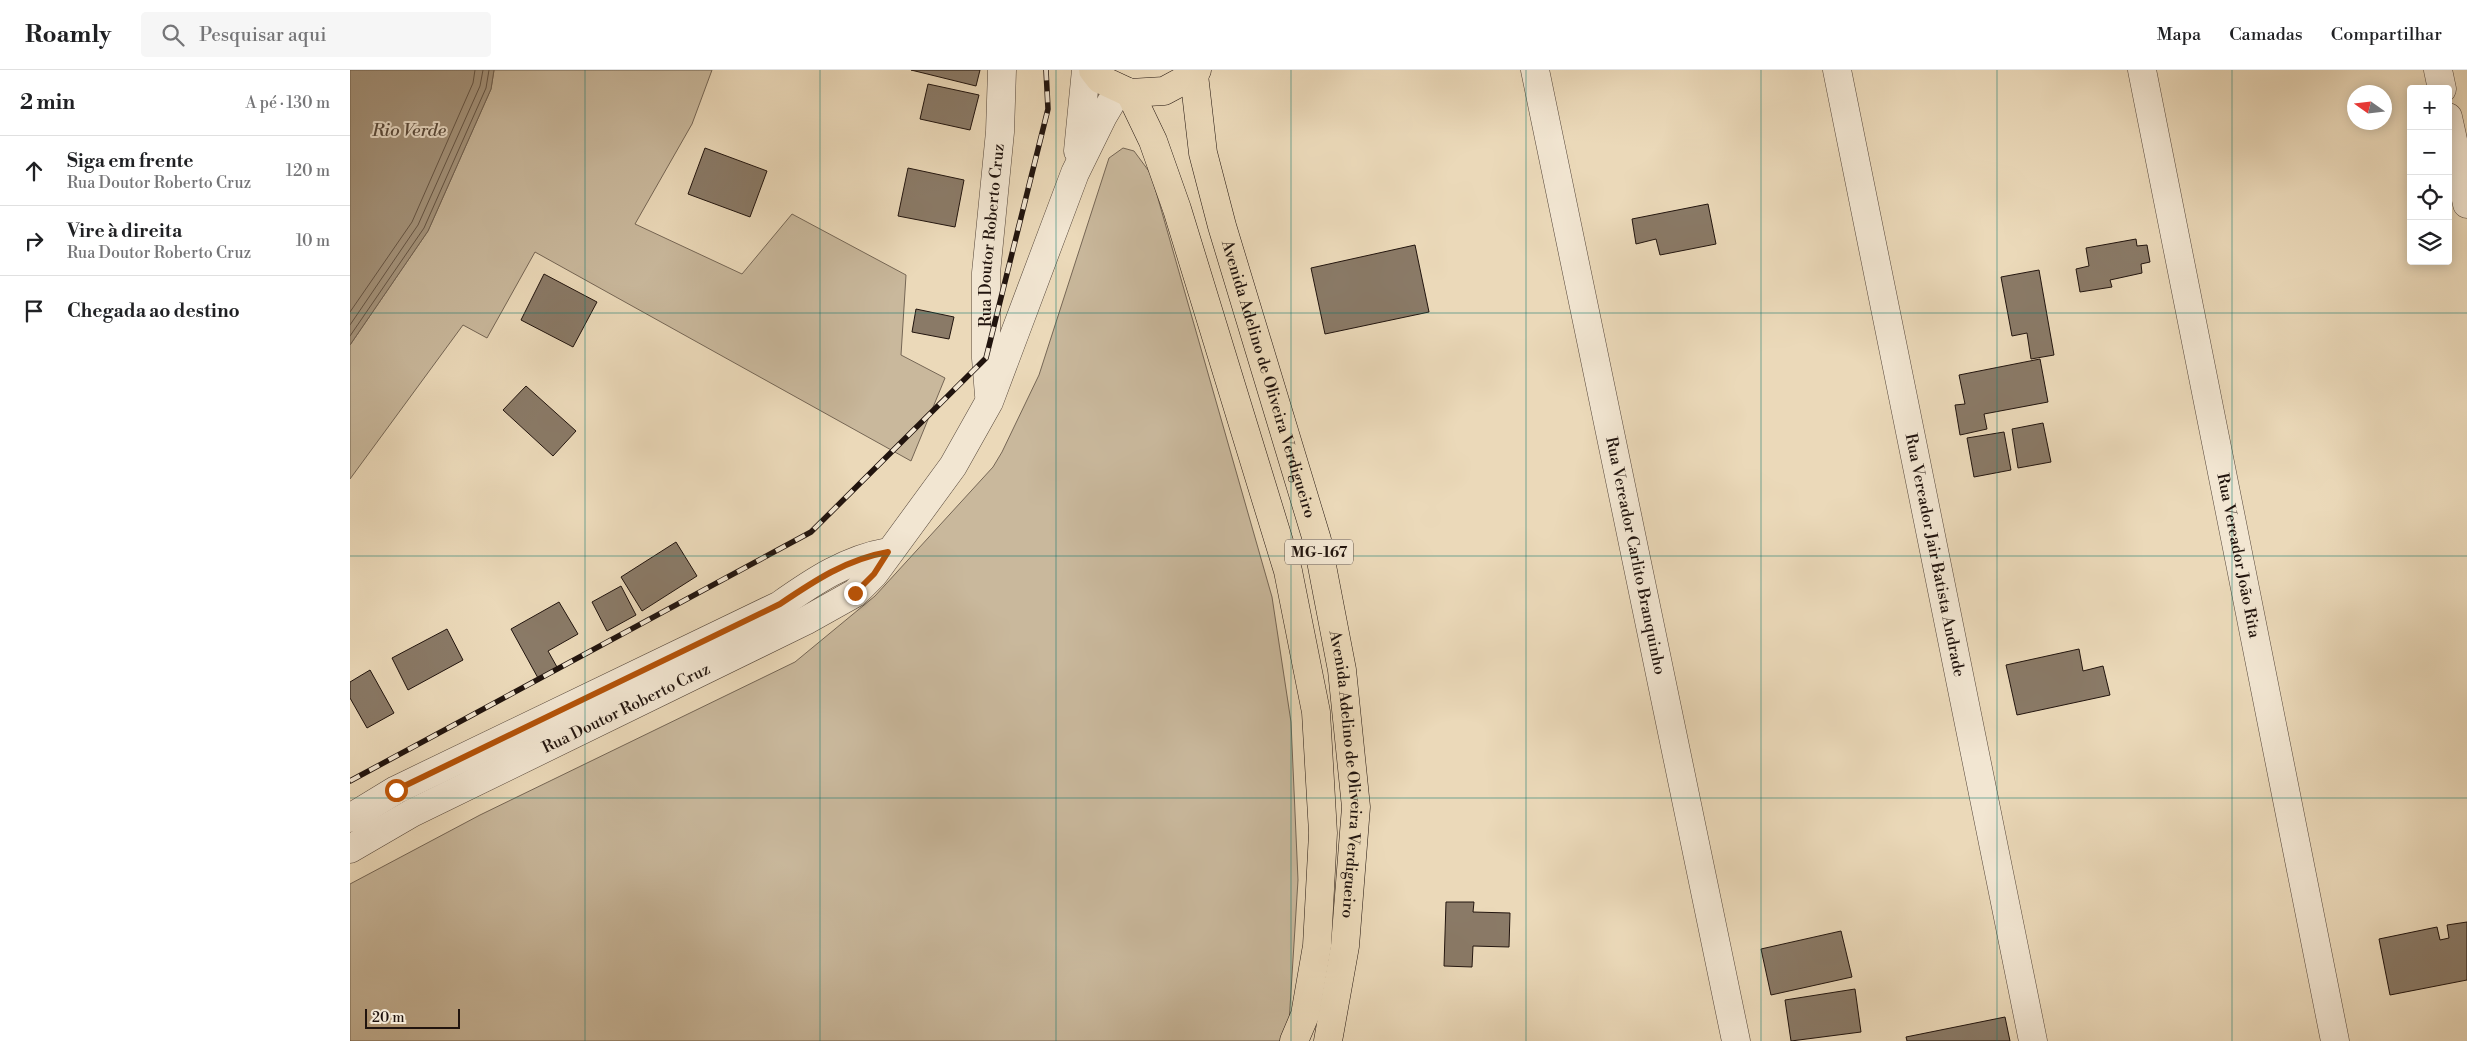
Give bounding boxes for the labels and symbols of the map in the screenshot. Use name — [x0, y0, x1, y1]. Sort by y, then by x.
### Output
north arrow — [2347, 85, 2392, 130]
water label: Rio Verde — [371, 119, 447, 142]
street label: Rua Doutor Roberto Cruz — [976, 143, 1009, 327]
street label: Avenida Adelino de Oliveira Verdigueiro — [1217, 237, 1320, 521]
street label: Rua Vereador Jair Batista Andrade — [1901, 432, 1969, 679]
street label: Rua Vereador Carlito Branquinho — [1601, 435, 1670, 677]
street label: Rua Vereador João Rita — [2212, 471, 2265, 640]
road number: MG-167 — [1285, 540, 1353, 564]
route end — [844, 582, 867, 605]
street label: Avenida Adelino de Oliveira Verdigueiro — [1324, 628, 1366, 919]
street label: Rua Doutor Roberto Cruz — [539, 659, 713, 758]
route start — [385, 779, 408, 802]
scale bar — [365, 1006, 460, 1029]

